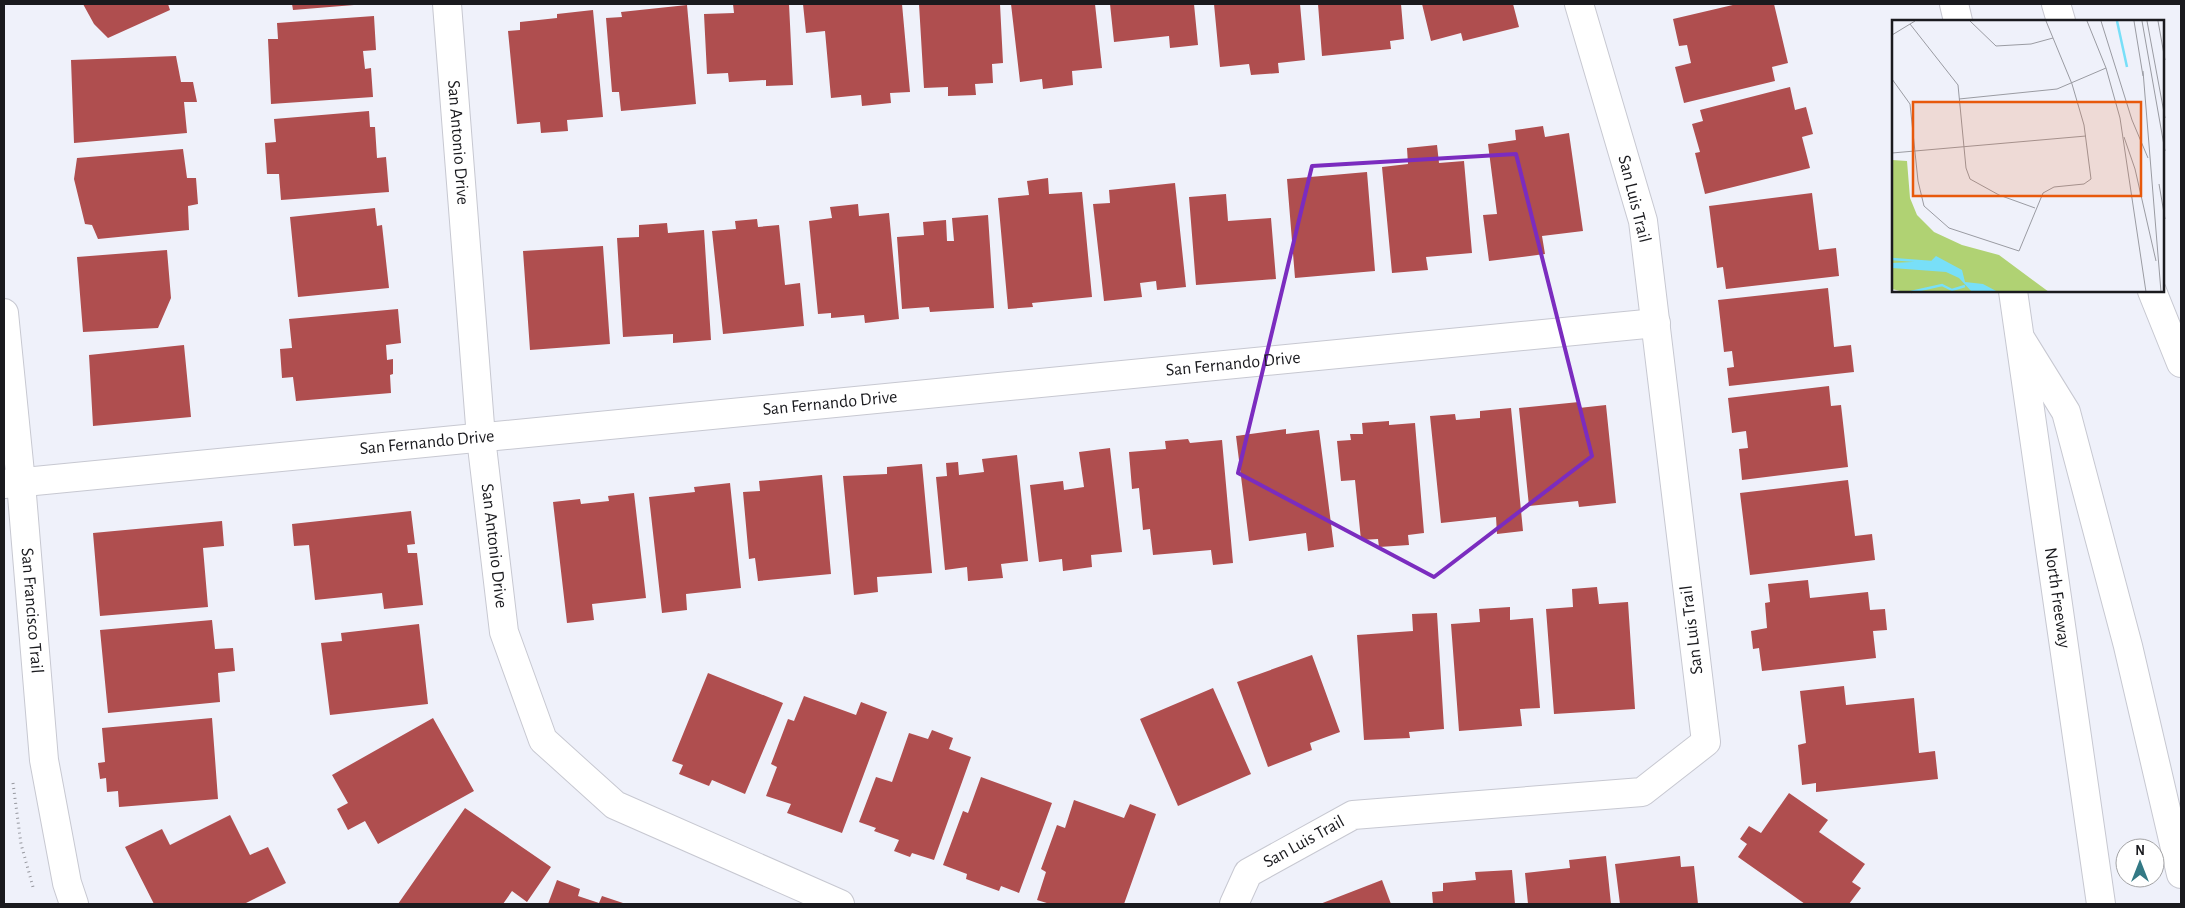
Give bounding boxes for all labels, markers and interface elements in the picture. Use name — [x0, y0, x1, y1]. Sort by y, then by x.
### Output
inset map — [1892, 20, 2165, 292]
street label: San Antonio Drive — [444, 79, 472, 206]
street label: San Luis Trail — [1614, 153, 1654, 245]
street label: San Fernando Drive — [1165, 349, 1301, 380]
street label: San Fernando Drive — [762, 388, 898, 419]
street label: San Fernando Drive — [359, 427, 495, 458]
street label: San Antonio Drive — [477, 483, 510, 609]
street label: North Freeway — [2041, 546, 2073, 650]
street label: San Francisco Trail — [17, 547, 46, 674]
street label: San Luis Trail — [1678, 584, 1706, 676]
street label: San Luis Trail — [1260, 812, 1348, 872]
north arrow — [2115, 838, 2165, 888]
text: N — [2135, 844, 2145, 858]

